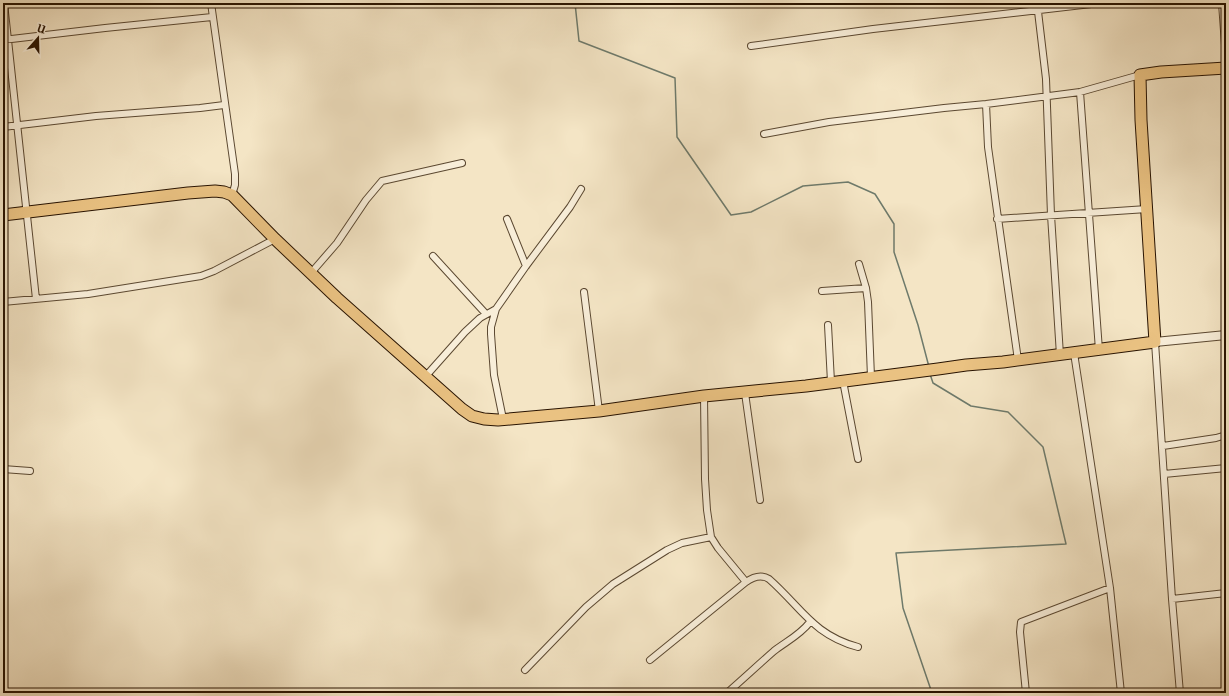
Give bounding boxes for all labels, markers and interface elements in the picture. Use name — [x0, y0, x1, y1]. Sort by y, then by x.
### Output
north arrow — [18, 18, 58, 58]
text: U — [34, 21, 48, 37]

